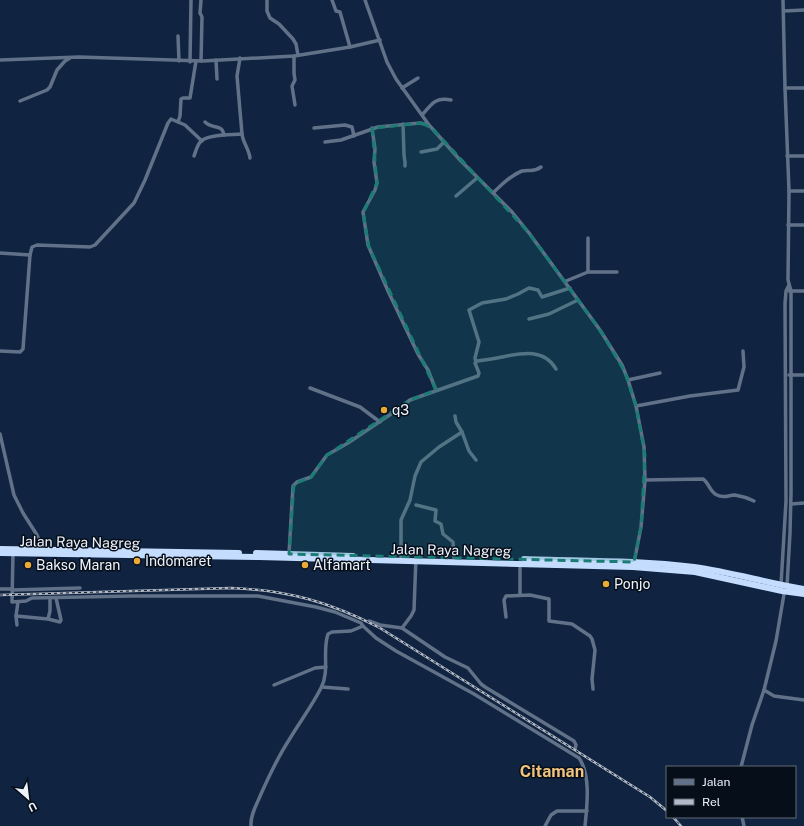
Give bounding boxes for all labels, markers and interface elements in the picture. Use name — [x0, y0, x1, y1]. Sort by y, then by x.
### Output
place label: q3 — [392, 402, 409, 418]
marker: q3 — [379, 405, 389, 415]
street label: Jalan Raya Nagreg — [19, 533, 141, 551]
street label: Jalan Raya Nagreg — [390, 541, 512, 559]
place label: Indomaret — [145, 553, 212, 569]
marker: Indomaret — [132, 556, 142, 566]
place label: Bakso Maran — [36, 557, 120, 573]
place label: Alfamart — [313, 557, 371, 573]
marker: Bakso Maran — [23, 560, 33, 570]
marker: Alfamart — [300, 560, 310, 570]
place label: Ponjo — [614, 576, 650, 592]
marker: Ponjo — [601, 579, 611, 589]
district label: Citaman — [520, 762, 584, 781]
legend — [666, 766, 796, 818]
text: Jalan — [702, 775, 731, 789]
north arrow — [8, 778, 48, 818]
text: Rel — [702, 795, 721, 809]
text: U — [26, 800, 39, 814]

